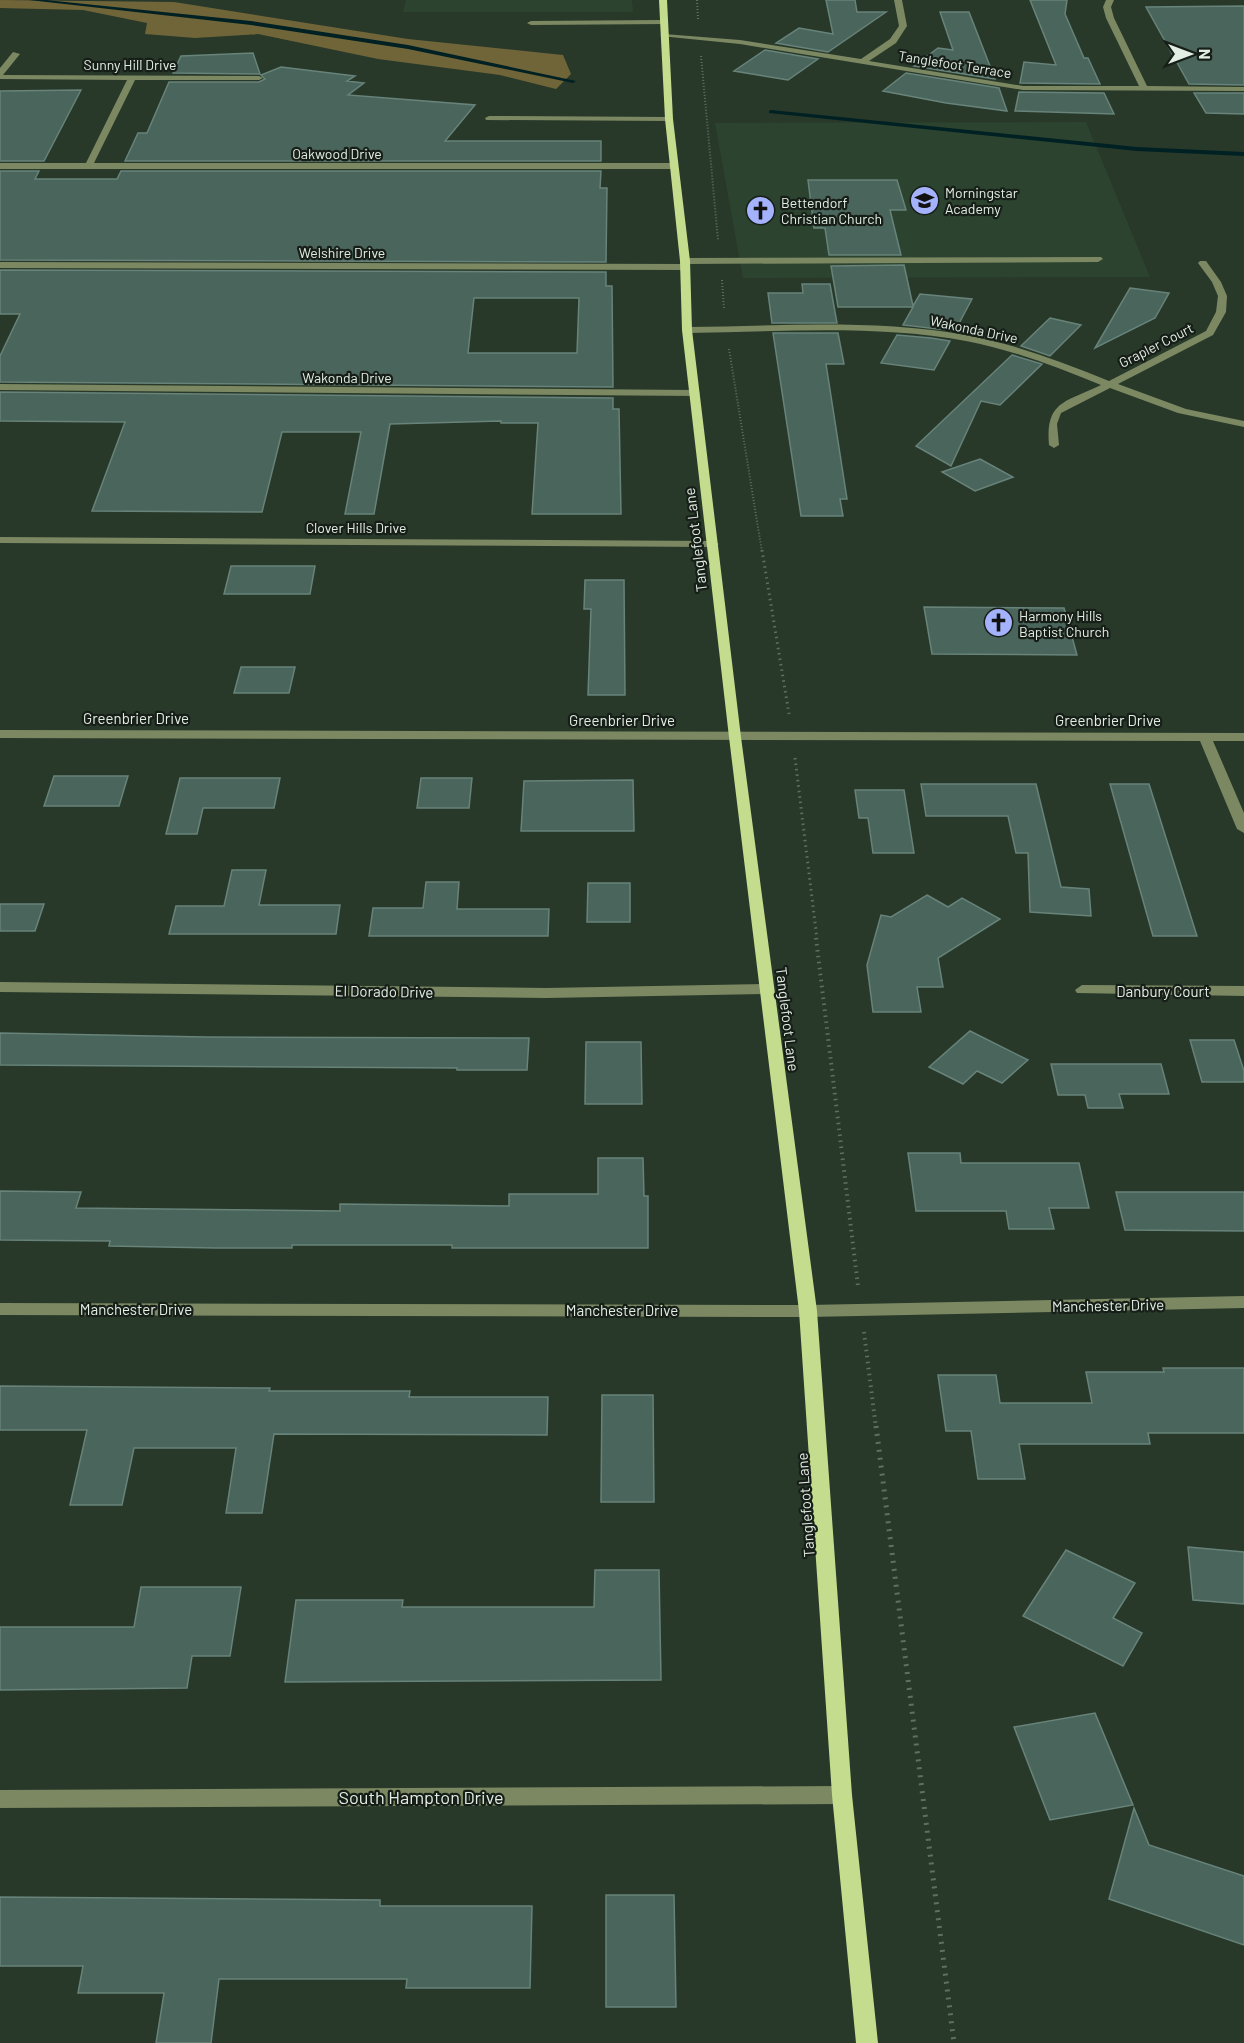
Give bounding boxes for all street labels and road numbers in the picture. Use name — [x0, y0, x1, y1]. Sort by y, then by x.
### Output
street label: Tanglefoot Terrace — [897, 47, 1013, 81]
street label: Sunny Hill Drive — [83, 56, 177, 73]
street label: Oakwood Drive — [292, 145, 382, 162]
street label: Welshire Drive — [299, 244, 385, 261]
street label: Wakonda Drive — [929, 311, 1019, 347]
street label: Grapler Court — [1116, 319, 1196, 371]
street label: Wakonda Drive — [302, 369, 392, 386]
street label: Tanglefoot Lane — [680, 487, 710, 593]
street label: Clover Hills Drive — [306, 519, 406, 536]
street label: Greenbrier Drive — [83, 709, 189, 727]
street label: Greenbrier Drive — [569, 711, 675, 729]
street label: Greenbrier Drive — [1055, 711, 1161, 729]
street label: Tanglefoot Lane — [773, 966, 803, 1072]
street label: El Dorado Drive — [334, 981, 434, 1001]
street label: Danbury Court — [1116, 982, 1210, 1000]
street label: Manchester Drive — [1052, 1295, 1164, 1315]
street label: Manchester Drive — [80, 1300, 192, 1318]
street label: Manchester Drive — [566, 1301, 678, 1319]
street label: Tanglefoot Lane — [792, 1452, 818, 1558]
street label: South Hampton Drive — [338, 1786, 504, 1808]

